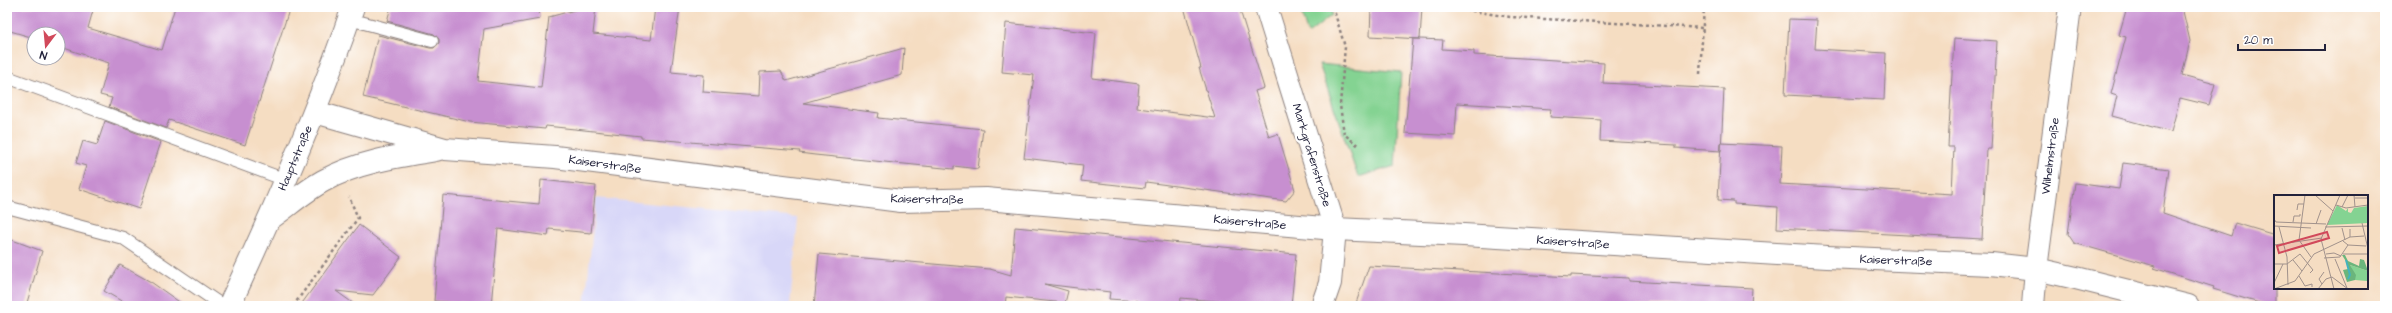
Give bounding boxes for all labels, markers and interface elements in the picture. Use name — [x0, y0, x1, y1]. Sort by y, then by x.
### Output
north arrow — [26, 26, 66, 66]
scale bar — [2238, 26, 2325, 52]
text: 20 m — [2244, 32, 2273, 49]
text: N — [38, 47, 49, 63]
street label: Markgrafenstraße — [1287, 101, 1335, 210]
street label: Wilhelmstraße — [2037, 116, 2064, 195]
street label: Hauptstraße — [274, 122, 317, 194]
street label: Kaiserstraße — [568, 151, 643, 178]
street label: Kaiserstraße — [890, 190, 964, 209]
inset map — [2274, 195, 2368, 289]
street label: Kaiserstraße — [1213, 211, 1288, 234]
street label: Kaiserstraße — [1536, 231, 1610, 254]
street label: Kaiserstraße — [1859, 251, 1933, 270]

